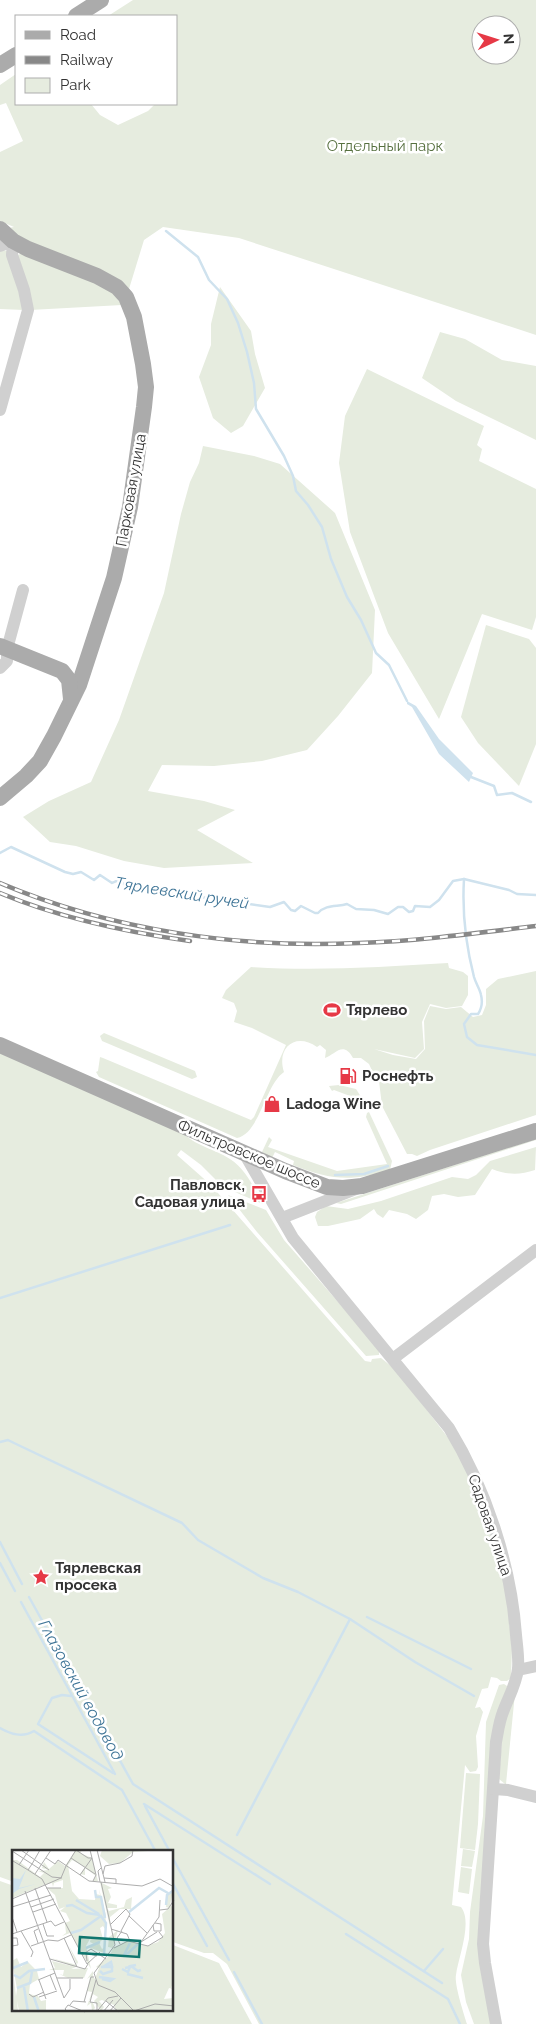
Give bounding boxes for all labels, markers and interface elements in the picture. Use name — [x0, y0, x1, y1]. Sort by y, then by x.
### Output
legend — [15, 15, 178, 105]
north arrow — [471, 15, 521, 65]
text: Road — [60, 26, 96, 44]
text: N — [501, 33, 517, 45]
text: Railway — [60, 51, 113, 69]
text: Park — [60, 76, 91, 94]
park label: Отдельный парк — [327, 137, 443, 155]
street label: Парковая улица — [112, 432, 150, 548]
water label: Тярлевский ручей — [114, 873, 250, 913]
sports icon: Тярлево — [322, 1000, 342, 1020]
place label: Тярлево — [346, 1001, 407, 1019]
fuel station icon: Роснефть — [338, 1066, 358, 1086]
place label: Роснефть — [362, 1067, 434, 1085]
shop icon: Ladoga Wine — [262, 1094, 282, 1114]
place label: Ladoga Wine — [286, 1095, 381, 1113]
street label: Фильтровское шоссе — [175, 1116, 323, 1192]
place label: Павловск, Садовая улица — [135, 1176, 245, 1211]
bus stop icon: Павловск, Садовая улица — [249, 1184, 269, 1204]
street label: Садовая улица — [464, 1472, 516, 1578]
place label: Тярлевская просека — [55, 1559, 141, 1594]
place icon: Тярлевская просека — [31, 1567, 51, 1587]
water label: Глазовский водовод — [35, 1617, 128, 1764]
inset map — [12, 1850, 174, 2012]

